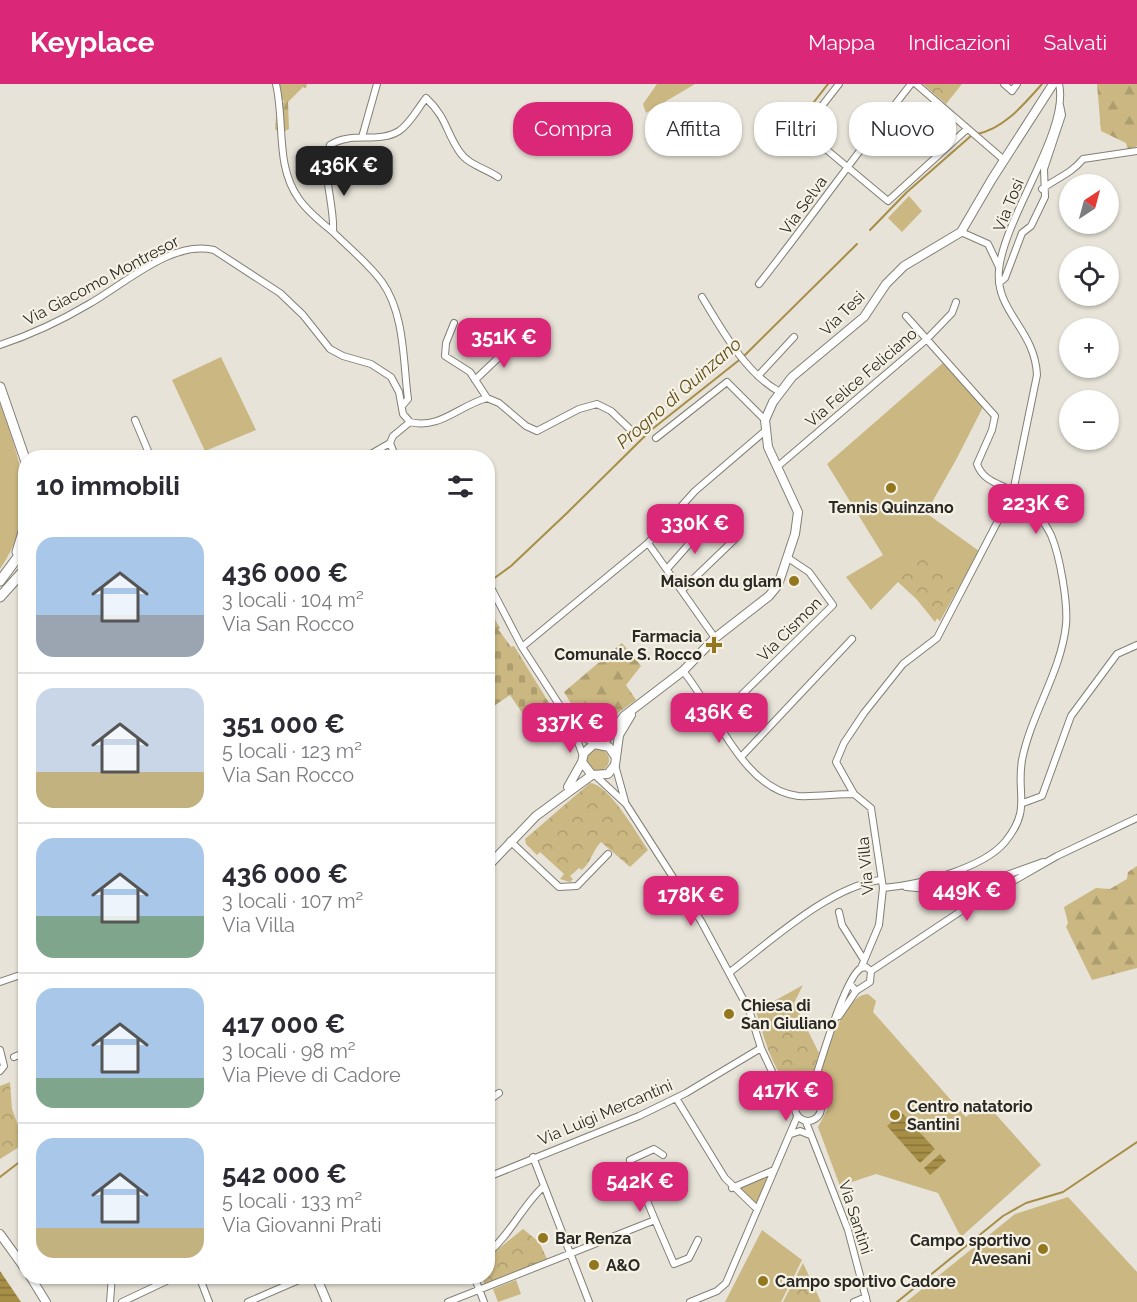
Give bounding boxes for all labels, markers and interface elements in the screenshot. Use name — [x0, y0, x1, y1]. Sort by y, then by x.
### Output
text: Keyplace — [30, 26, 155, 59]
text: Mappa — [808, 30, 875, 55]
text: Indicazioni — [908, 30, 1011, 55]
text: Salvati — [1044, 30, 1107, 55]
chip: Compra — [513, 102, 633, 156]
chip: Affitta — [645, 102, 742, 156]
chip: Filtri — [754, 102, 837, 156]
chip: Nuovo — [849, 102, 956, 156]
pin: 436K € — [295, 146, 393, 197]
text: 436K € — [310, 153, 378, 177]
street label: Via Selva — [776, 172, 831, 238]
north arrow — [1059, 174, 1119, 234]
map controls — [1059, 174, 1119, 450]
street label: Via Tosi — [989, 176, 1028, 234]
street label: Via Giacomo Montresor — [20, 231, 182, 329]
button: locate — [1059, 246, 1119, 306]
street label: Via Tesi — [816, 287, 869, 340]
pin: 351K € — [455, 318, 553, 369]
button: + — [1059, 318, 1119, 378]
street label: Via Felice Feliciano — [802, 324, 921, 431]
text: 351K € — [471, 325, 537, 349]
water label: Progno di Quinzano — [612, 333, 745, 452]
button: − — [1059, 390, 1119, 450]
icon: filters — [444, 470, 477, 503]
text: 10 immobili — [36, 471, 180, 501]
marker: Tennis Quinzano — [884, 481, 898, 495]
pin: 223K € — [987, 484, 1085, 535]
text: 223K € — [1002, 491, 1070, 515]
place label: Tennis Quinzano — [828, 498, 954, 517]
pin: 330K € — [646, 504, 744, 555]
text: 330K € — [661, 511, 729, 535]
text: 436 000 € — [222, 558, 348, 588]
icon: home — [84, 561, 156, 633]
place label: Maison du glam — [661, 572, 782, 591]
marker: Maison du glam — [787, 574, 801, 588]
text: 3 locali · 104 m² — [222, 588, 364, 612]
street label: Via Cismon — [753, 593, 825, 665]
text: Via San Rocco — [222, 612, 354, 636]
place label: Farmacia Comunale S. Rocco — [554, 627, 702, 664]
marker: Farmacia Comunale S. Rocco — [707, 638, 721, 652]
pin: 436K € — [670, 693, 768, 744]
text: 436K € — [685, 700, 753, 724]
pin: 337K € — [521, 703, 619, 754]
text: 351 000 € — [222, 709, 345, 739]
text: 337K € — [536, 710, 604, 734]
icon: home — [84, 712, 156, 784]
text: 5 locali · 123 m² — [222, 739, 362, 763]
text: Via San Rocco — [222, 763, 354, 787]
street label: Via Villa — [853, 836, 878, 896]
text: 436 000 € — [222, 859, 348, 889]
icon: home — [84, 862, 156, 934]
pin: 449K € — [918, 871, 1016, 922]
pin: 178K € — [642, 876, 740, 927]
text: 449K € — [933, 878, 1001, 902]
text: 178K € — [657, 883, 725, 907]
text: 3 locali · 107 m² — [222, 889, 363, 913]
text: Via Villa — [222, 913, 295, 937]
place label: Chiesa di San Giuliano — [741, 996, 837, 1033]
marker: Chiesa di San Giuliano — [722, 1007, 736, 1021]
text: 417 000 € — [222, 1009, 345, 1039]
icon: home — [84, 1012, 156, 1084]
text: 3 locali · 98 m² — [222, 1039, 356, 1063]
text: Via Pieve di Cadore — [222, 1063, 401, 1087]
pin: 417K € — [737, 1071, 835, 1122]
street label: Via Luigi Mercantini — [535, 1076, 675, 1149]
text: 417K € — [753, 1078, 819, 1102]
place label: Centro natatorio Santini — [907, 1097, 1033, 1134]
marker: Centro natatorio Santini — [888, 1108, 902, 1122]
text: 542 000 € — [222, 1159, 347, 1189]
icon: home — [84, 1162, 156, 1234]
pin: 542K € — [591, 1162, 689, 1213]
text: 542K € — [606, 1169, 674, 1193]
street label: Via Santini — [835, 1178, 876, 1256]
text: 5 locali · 133 m² — [222, 1189, 362, 1213]
text: Via Giovanni Prati — [222, 1213, 382, 1237]
place label: Bar Renza — [555, 1229, 631, 1248]
marker: Bar Renza — [536, 1231, 550, 1245]
place label: Campo sportivo Avesani — [910, 1231, 1031, 1268]
marker: Campo sportivo Avesani — [1036, 1242, 1050, 1256]
place label: A&O — [606, 1256, 640, 1275]
marker: A&O — [587, 1258, 601, 1272]
place label: Campo sportivo Cadore — [775, 1272, 956, 1291]
marker: Campo sportivo Cadore — [756, 1274, 770, 1288]

